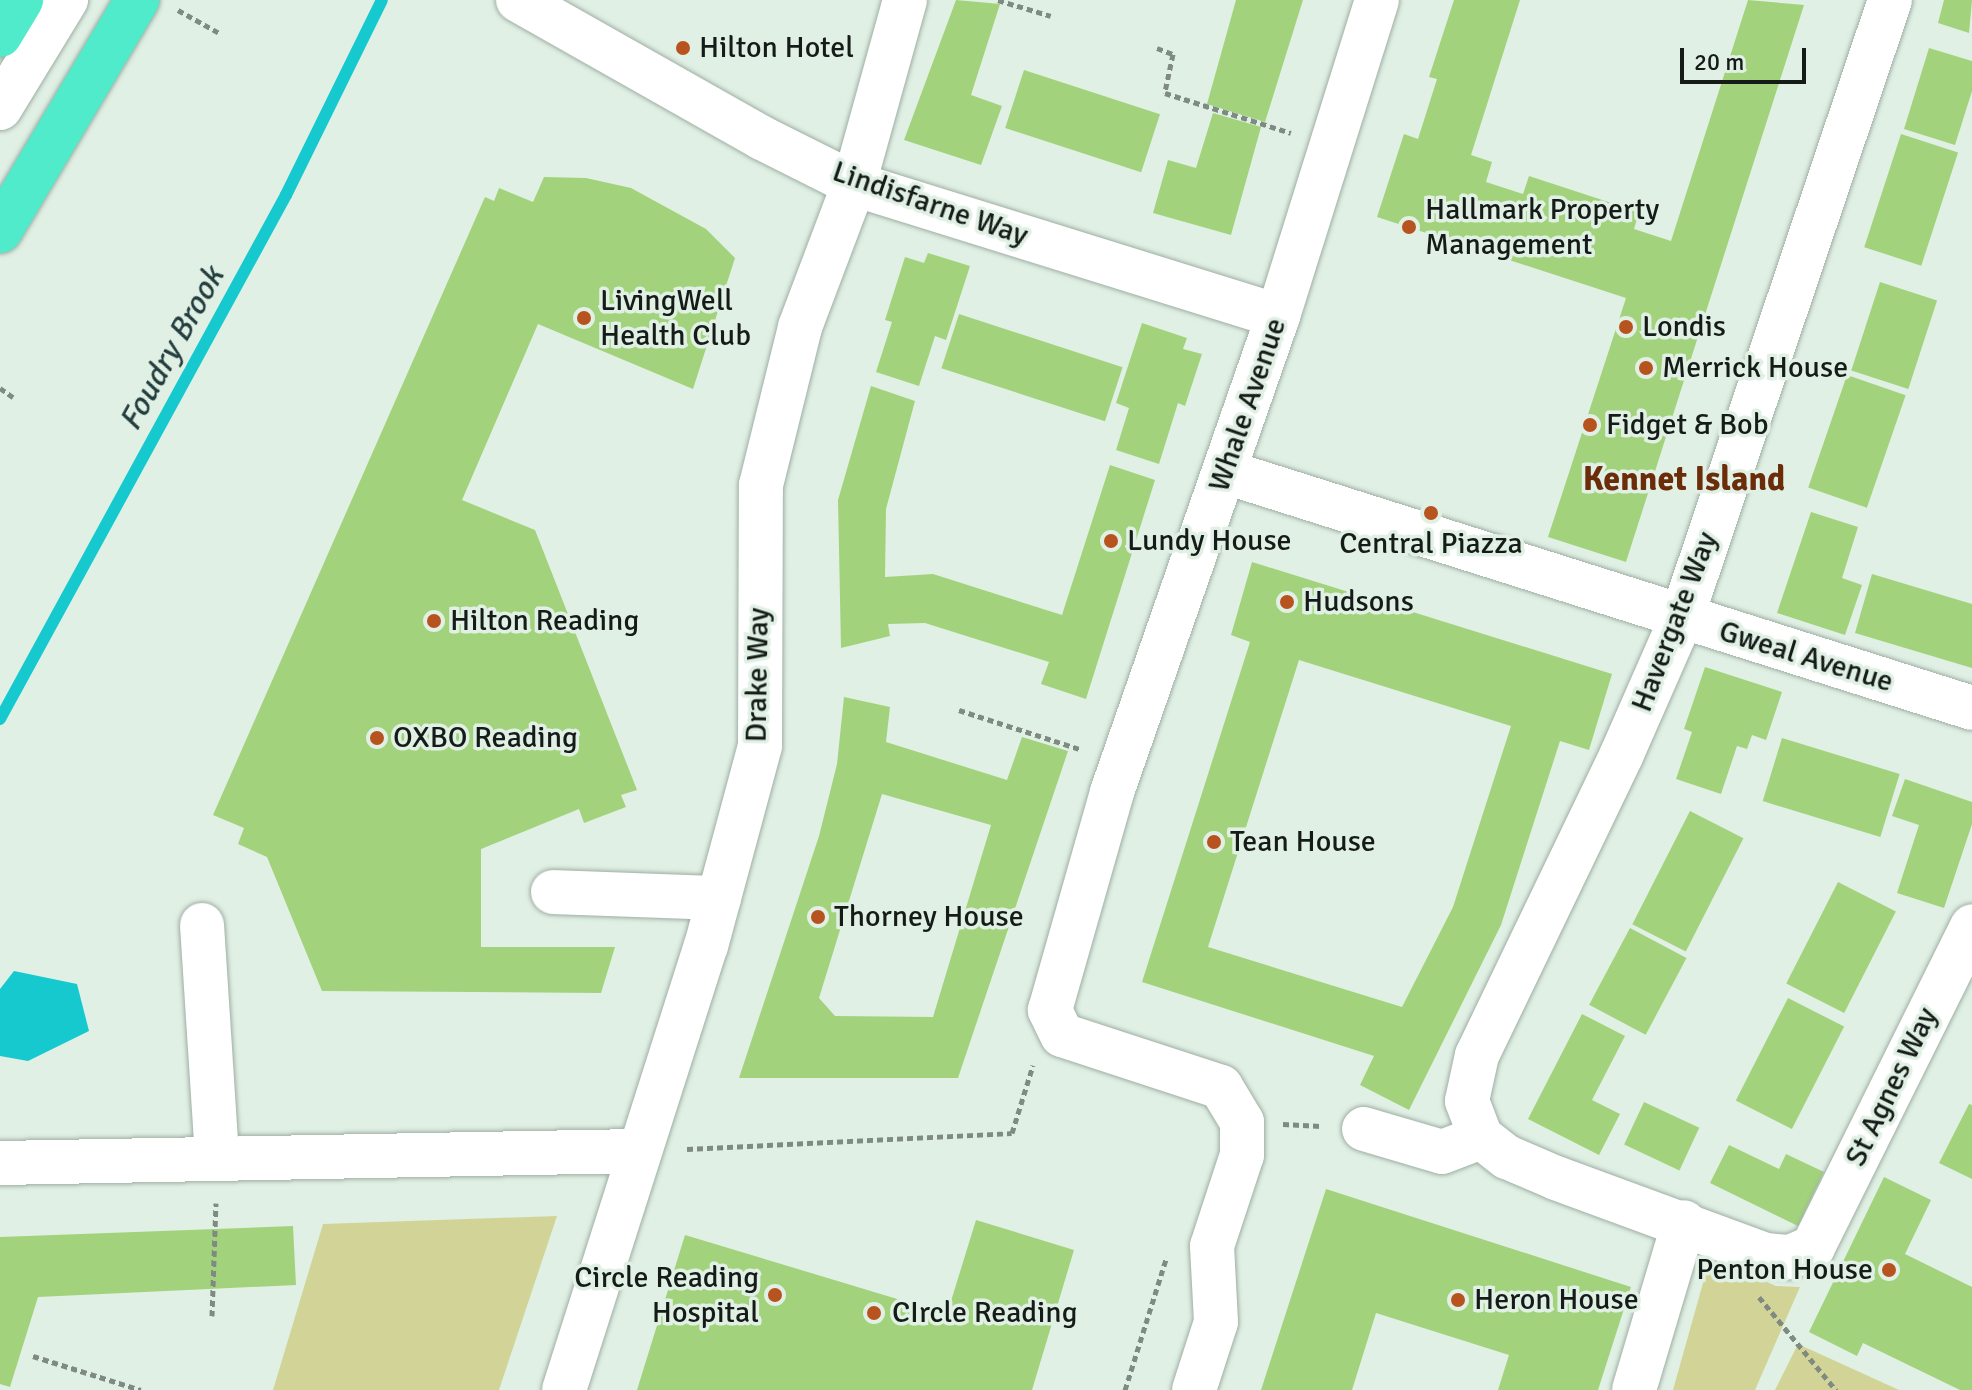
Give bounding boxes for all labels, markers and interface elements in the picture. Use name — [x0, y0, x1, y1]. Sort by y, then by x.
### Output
place label: Hilton Hotel — [699, 30, 854, 66]
scale bar — [1684, 32, 1810, 82]
marker: Hilton Hotel — [674, 39, 692, 57]
text: 20 m — [1694, 47, 1744, 77]
street label: Lindisfarne Way — [828, 154, 1032, 254]
place label: Hallmark Property Management — [1425, 192, 1659, 262]
marker: Hallmark Property Management — [1400, 218, 1418, 236]
water label: Foudry Brook — [111, 261, 233, 437]
place label: LivingWell Health Club — [600, 283, 751, 354]
marker: LivingWell Health Club — [575, 309, 593, 327]
place label: Londis — [1642, 309, 1726, 345]
street label: Whale Avenue — [1202, 314, 1294, 496]
marker: Londis — [1617, 318, 1635, 336]
place label: Merrick House — [1662, 350, 1848, 386]
marker: Merrick House — [1637, 359, 1655, 377]
place label: Fidget & Bob — [1606, 407, 1768, 443]
marker: Fidget & Bob — [1581, 416, 1599, 434]
district label: Kennet Island — [1583, 460, 1785, 500]
marker: Central Piazza — [1422, 504, 1440, 522]
place label: Lundy House — [1127, 523, 1292, 559]
place label: Central Piazza — [1339, 526, 1523, 562]
street label: Havergate Way — [1624, 527, 1726, 717]
marker: Lundy House — [1102, 532, 1120, 550]
place label: Hudsons — [1303, 584, 1414, 620]
marker: Hudsons — [1278, 593, 1296, 611]
place label: Hilton Reading — [450, 603, 639, 639]
street label: Drake Way — [739, 607, 777, 743]
marker: Hilton Reading — [425, 612, 443, 630]
street label: Gweal Avenue — [1715, 613, 1897, 701]
place label: OXBO Reading — [393, 720, 578, 756]
marker: OXBO Reading — [368, 729, 386, 747]
place label: Tean House — [1230, 824, 1376, 860]
marker: Tean House — [1205, 833, 1223, 851]
place label: Thorney House — [834, 899, 1024, 935]
marker: Thorney House — [809, 908, 827, 926]
street label: St Agnes Way — [1838, 1002, 1946, 1172]
place label: Penton House — [1696, 1252, 1873, 1288]
place label: Circle Reading Hospital — [574, 1260, 759, 1330]
marker: Penton House — [1880, 1261, 1898, 1279]
place label: Heron House — [1474, 1282, 1639, 1318]
marker: Circle Reading Hospital — [766, 1286, 784, 1304]
marker: Heron House — [1449, 1291, 1467, 1309]
place label: CIrcle Reading — [892, 1295, 1077, 1331]
marker: CIrcle Reading — [863, 1302, 885, 1324]

